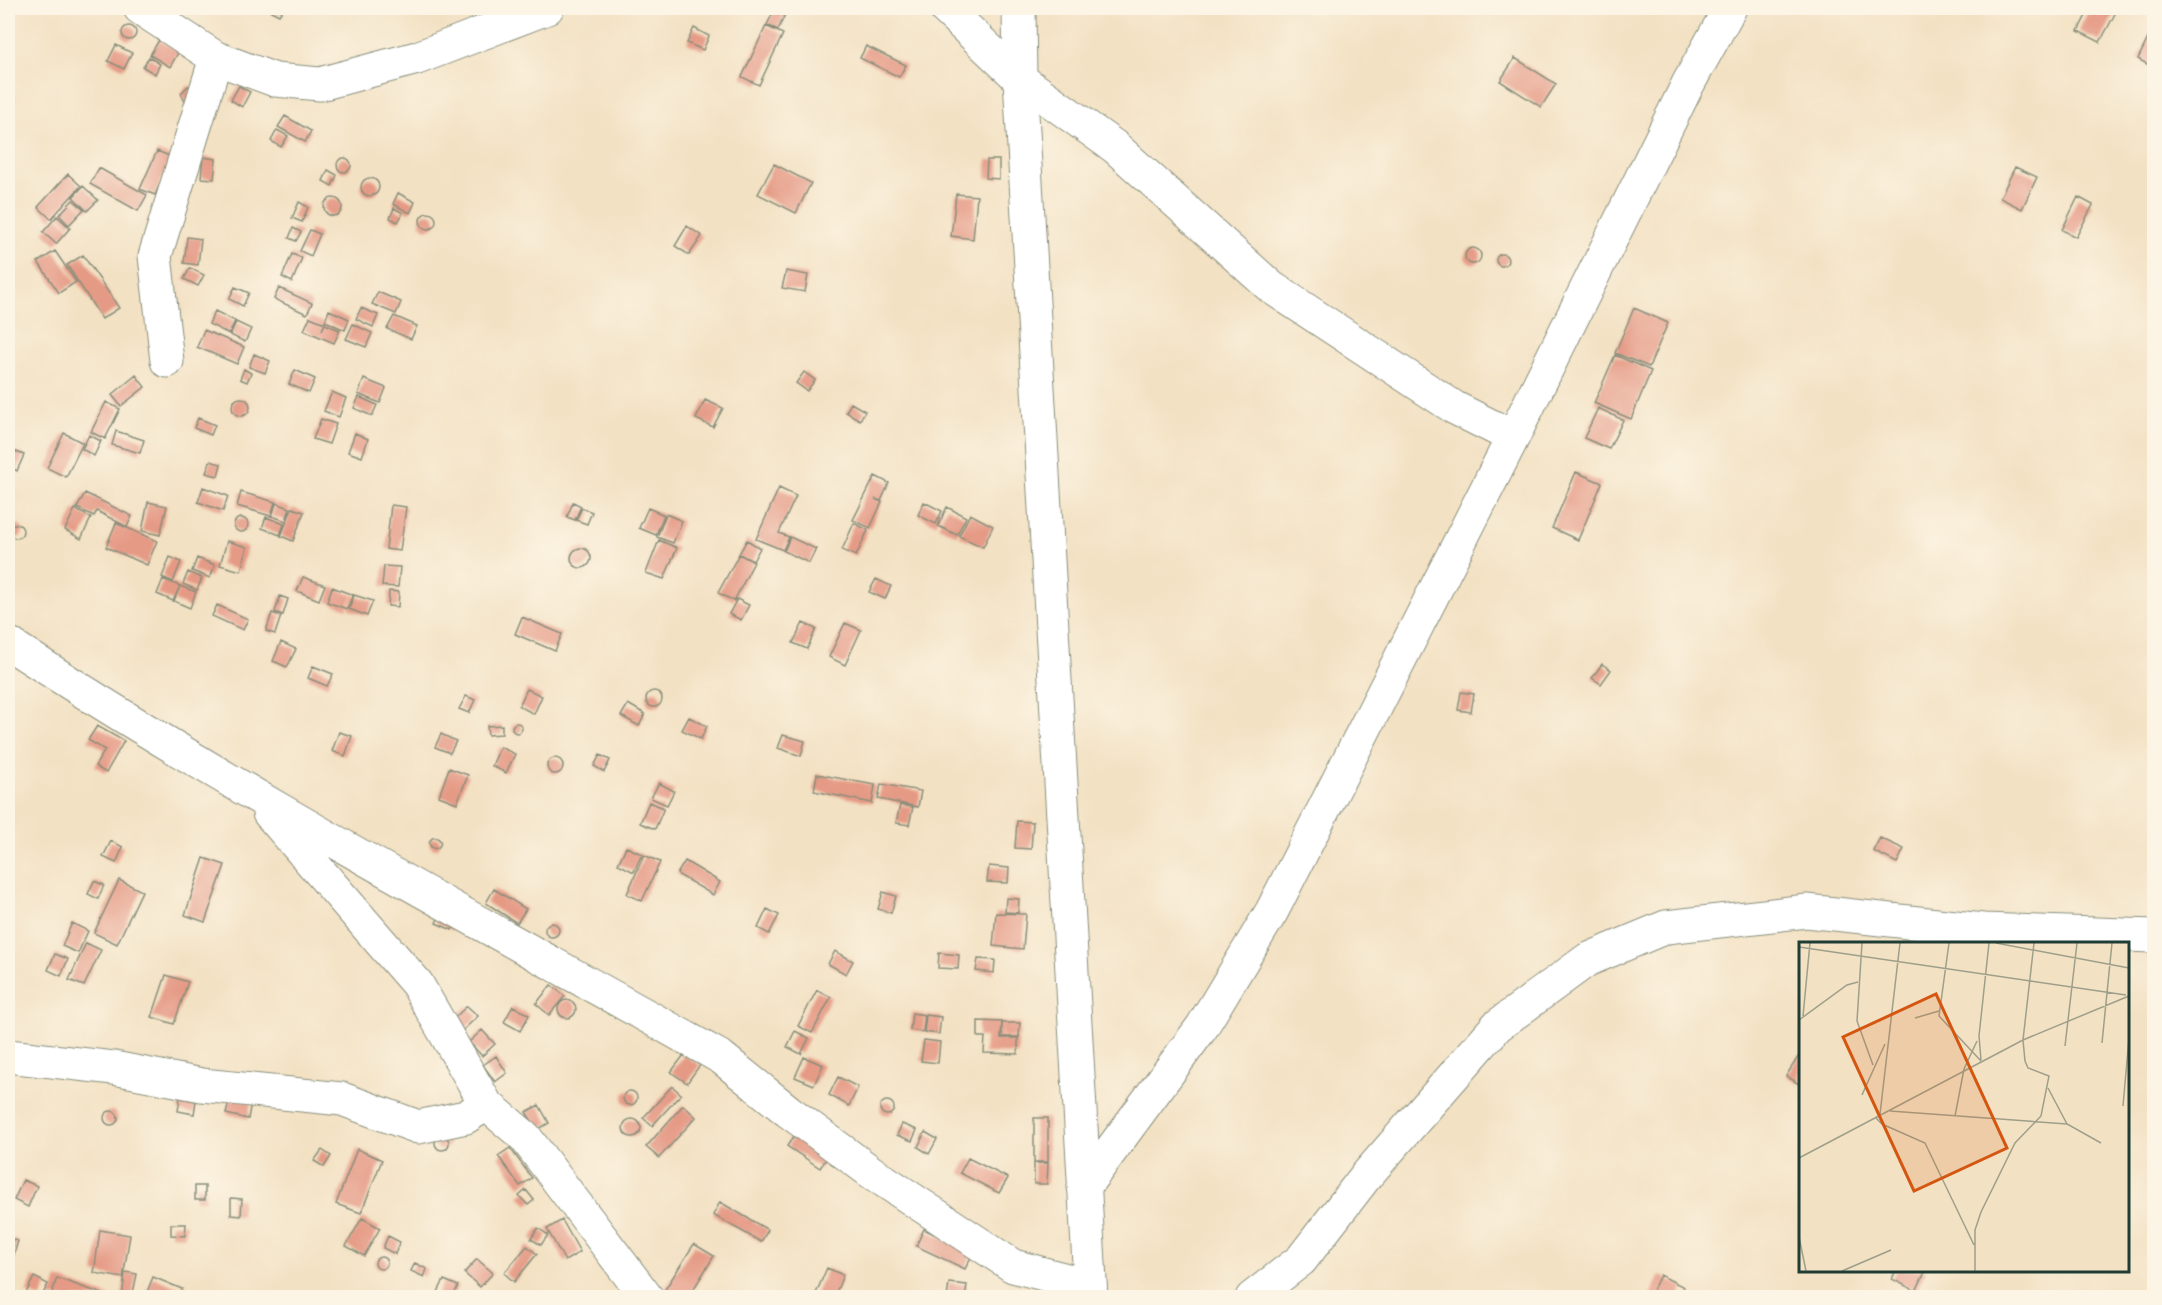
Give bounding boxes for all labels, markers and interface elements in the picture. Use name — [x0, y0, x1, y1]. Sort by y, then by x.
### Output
inset map — [1799, 942, 2129, 1272]

